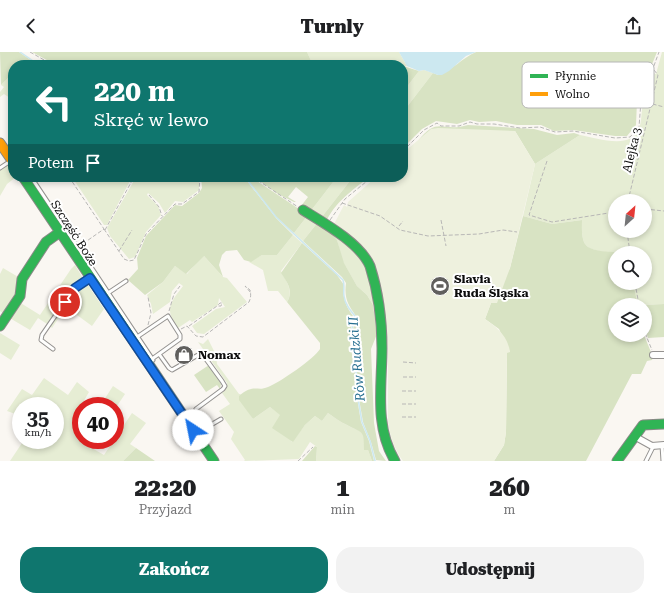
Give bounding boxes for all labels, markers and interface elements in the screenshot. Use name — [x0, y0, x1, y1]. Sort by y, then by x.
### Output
icon: back — [20, 15, 42, 37]
icon: share — [622, 15, 644, 37]
text: Turnly — [300, 16, 364, 37]
legend — [522, 62, 654, 108]
text: Płynnie — [555, 70, 596, 83]
text: 220 m — [94, 75, 175, 108]
icon: left — [28, 76, 80, 128]
text: Wolno — [555, 88, 590, 101]
text: Skręć w lewo — [94, 109, 209, 130]
street label: Alejka 3 — [620, 126, 644, 174]
icon: arrive — [82, 152, 104, 174]
text: Potem — [28, 154, 74, 172]
north arrow — [608, 194, 652, 238]
map controls — [608, 194, 652, 342]
street label: Szczęść Boże — [48, 198, 101, 269]
button: search — [608, 246, 652, 290]
place label: Slavia Ruda Śląska — [454, 272, 529, 300]
sports icon: Slavia Ruda Śląska — [429, 275, 451, 297]
pin — [48, 285, 82, 319]
icon: arrive — [54, 291, 76, 313]
button: layers — [608, 298, 652, 342]
water label: Rów Rudzki II — [345, 315, 368, 403]
shop icon: Nomax — [173, 344, 195, 366]
place label: Nomax — [198, 348, 241, 362]
speed limit sign: 40 — [72, 397, 124, 449]
text: 35 — [27, 406, 49, 430]
position arrow — [172, 409, 214, 451]
text: km/h — [25, 427, 51, 438]
text: 22:20 — [134, 474, 196, 502]
text: 1 — [336, 474, 349, 502]
text: 260 — [489, 474, 530, 502]
text: Przyjazd — [139, 502, 192, 517]
text: min — [330, 502, 355, 517]
text: m — [503, 502, 515, 517]
button: Zakończ — [20, 547, 328, 593]
button: Udostępnij — [336, 547, 644, 593]

